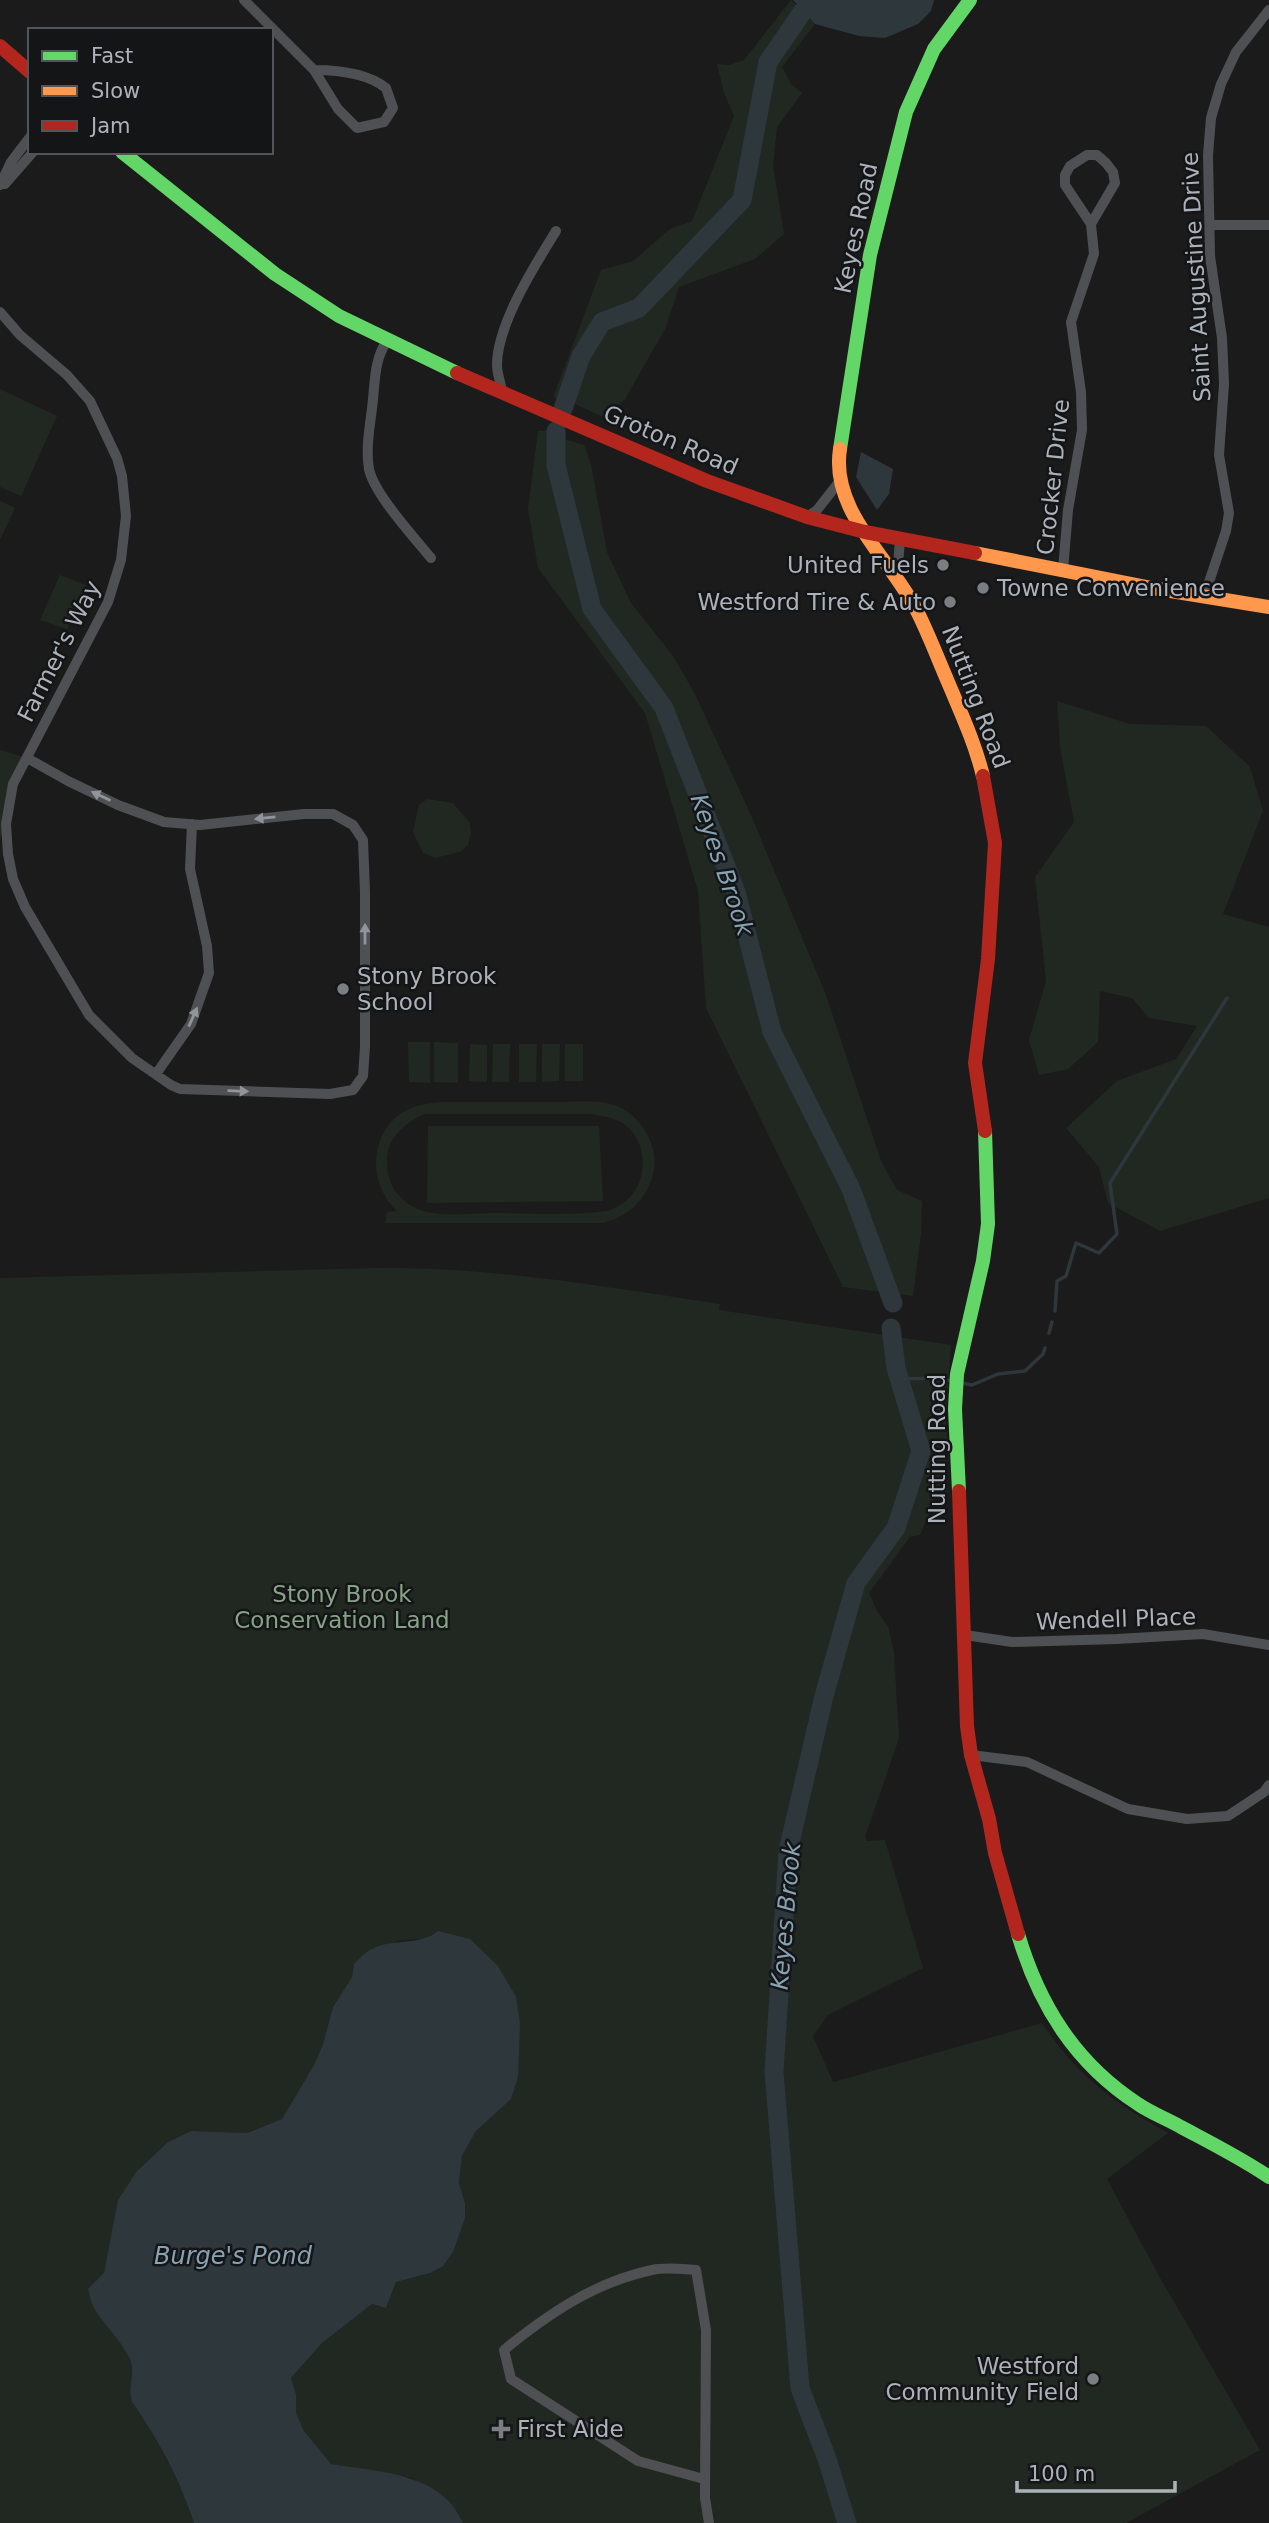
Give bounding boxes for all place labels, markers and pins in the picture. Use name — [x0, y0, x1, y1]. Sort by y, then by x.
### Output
place label: United Fuels — [787, 552, 929, 578]
marker: United Fuels — [935, 557, 951, 573]
place label: Towne Convenience — [996, 575, 1225, 601]
marker: Towne Convenience — [975, 580, 991, 596]
place label: Westford Tire & Auto — [698, 589, 936, 615]
marker: Westford Tire & Auto — [942, 594, 958, 610]
place label: Stony Brook School — [357, 963, 497, 1015]
marker: Stony Brook School — [335, 981, 351, 997]
place label: Westford Community Field — [885, 2353, 1079, 2405]
marker: Westford Community Field — [1085, 2371, 1101, 2387]
place label: First Aide — [517, 2416, 624, 2442]
marker: First Aide — [491, 2419, 511, 2439]

